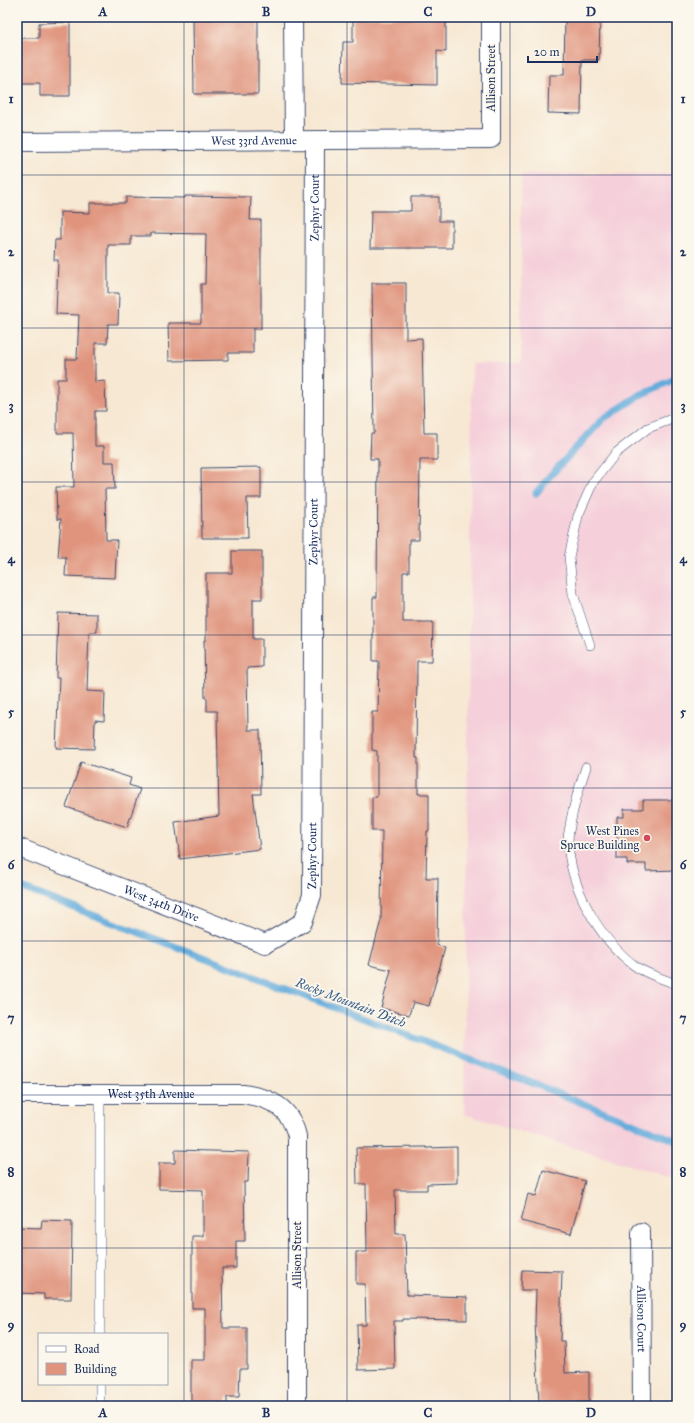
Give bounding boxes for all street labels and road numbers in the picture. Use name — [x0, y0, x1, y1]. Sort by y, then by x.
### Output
street label: Allison Street — [484, 44, 498, 113]
street label: West 33rd Avenue — [211, 133, 297, 148]
street label: Zephyr Court — [308, 173, 322, 241]
street label: Zephyr Court — [306, 497, 321, 565]
street label: Zephyr Court — [305, 821, 319, 889]
street label: West 34th Drive — [122, 882, 201, 925]
street label: West 35th Avenue — [107, 1087, 195, 1101]
street label: Allison Street — [290, 1221, 304, 1290]
street label: Allison Court — [634, 1284, 649, 1353]

